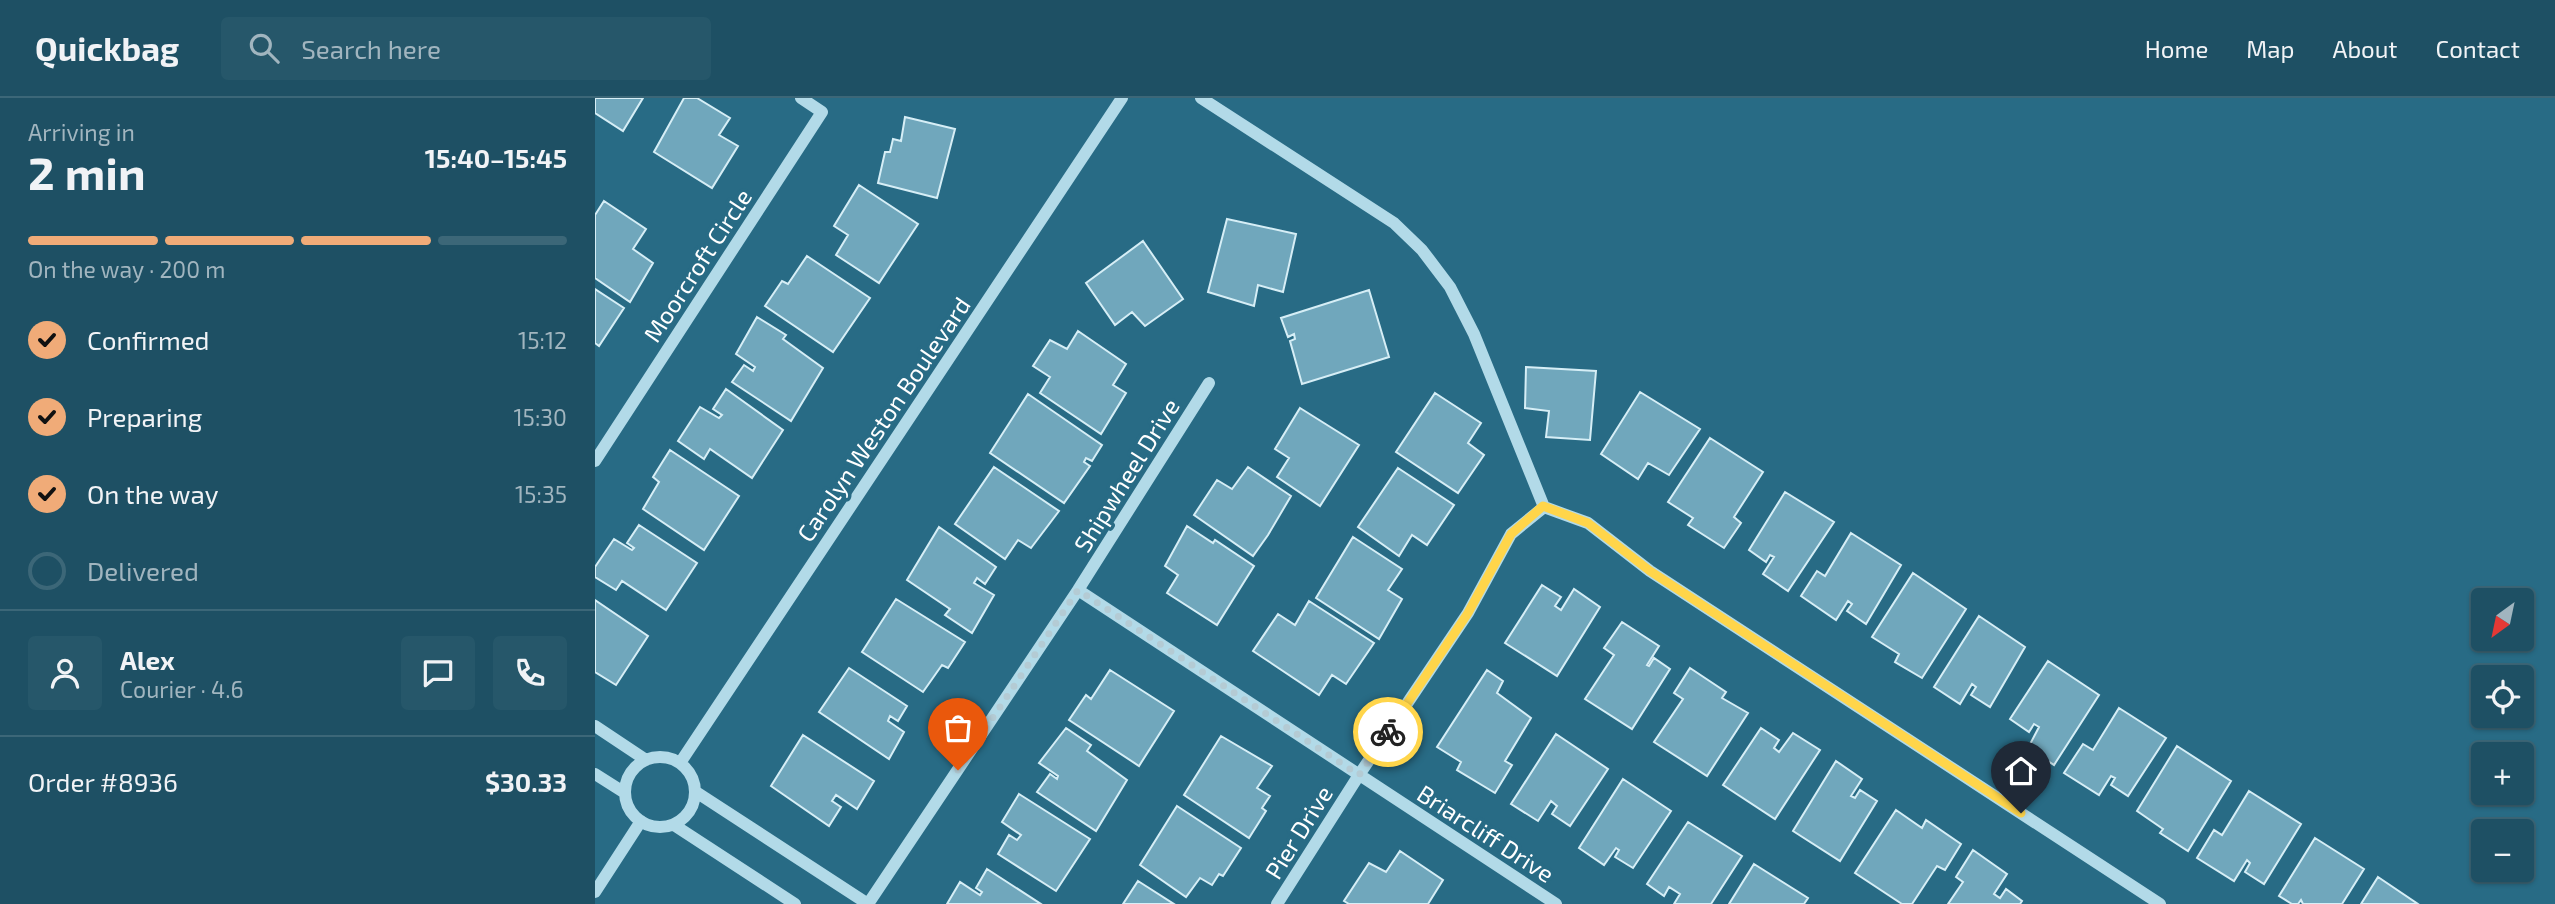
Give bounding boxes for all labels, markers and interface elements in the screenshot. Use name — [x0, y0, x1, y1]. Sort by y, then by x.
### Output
search box — [221, 17, 711, 80]
text: Quickbag — [35, 28, 179, 68]
icon: search — [245, 29, 283, 67]
text: Search here — [301, 33, 441, 64]
text: Home — [2145, 34, 2208, 63]
text: Map — [2246, 34, 2294, 63]
text: About — [2332, 34, 2398, 63]
text: Contact — [2436, 34, 2520, 63]
text: Arriving in — [28, 118, 135, 146]
text: 15:40–15:45 — [425, 142, 567, 173]
text: 2 min — [28, 144, 146, 199]
street label: Moorcroft Circle — [637, 183, 757, 347]
text: On the way · 200 m — [28, 255, 225, 283]
street label: Carolyn Weston Boulevard — [790, 291, 976, 547]
icon: check — [28, 321, 66, 359]
text: Confirmed — [87, 324, 210, 355]
text: 15:12 — [518, 326, 567, 354]
street label: Shipwheel Drive — [1067, 393, 1185, 557]
icon: check — [28, 398, 66, 436]
text: Preparing — [87, 401, 202, 432]
text: 15:30 — [513, 403, 567, 431]
icon: check — [28, 475, 66, 513]
text: On the way — [87, 478, 218, 509]
text: 15:35 — [515, 480, 567, 508]
text: Delivered — [87, 555, 199, 586]
north arrow — [2471, 588, 2534, 651]
map controls — [2471, 588, 2534, 882]
button: person — [28, 636, 102, 710]
button: chat — [401, 636, 475, 710]
button: phone — [493, 636, 567, 710]
text: Alex — [120, 644, 175, 675]
button: locate — [2471, 665, 2534, 728]
text: Courier · 4.6 — [120, 675, 244, 703]
courier — [1353, 697, 1423, 767]
pin — [928, 698, 988, 770]
icon: bag — [939, 709, 977, 747]
icon: bike — [1369, 713, 1407, 751]
pin — [1991, 741, 2051, 813]
button: + — [2471, 742, 2534, 805]
icon: home — [2002, 752, 2040, 790]
text: Order #8936 — [28, 766, 178, 797]
text: $30.33 — [485, 766, 567, 797]
street label: Briarcliff Drive — [1412, 778, 1560, 888]
street label: Pier Drive — [1258, 780, 1338, 884]
button: − — [2471, 819, 2534, 882]

